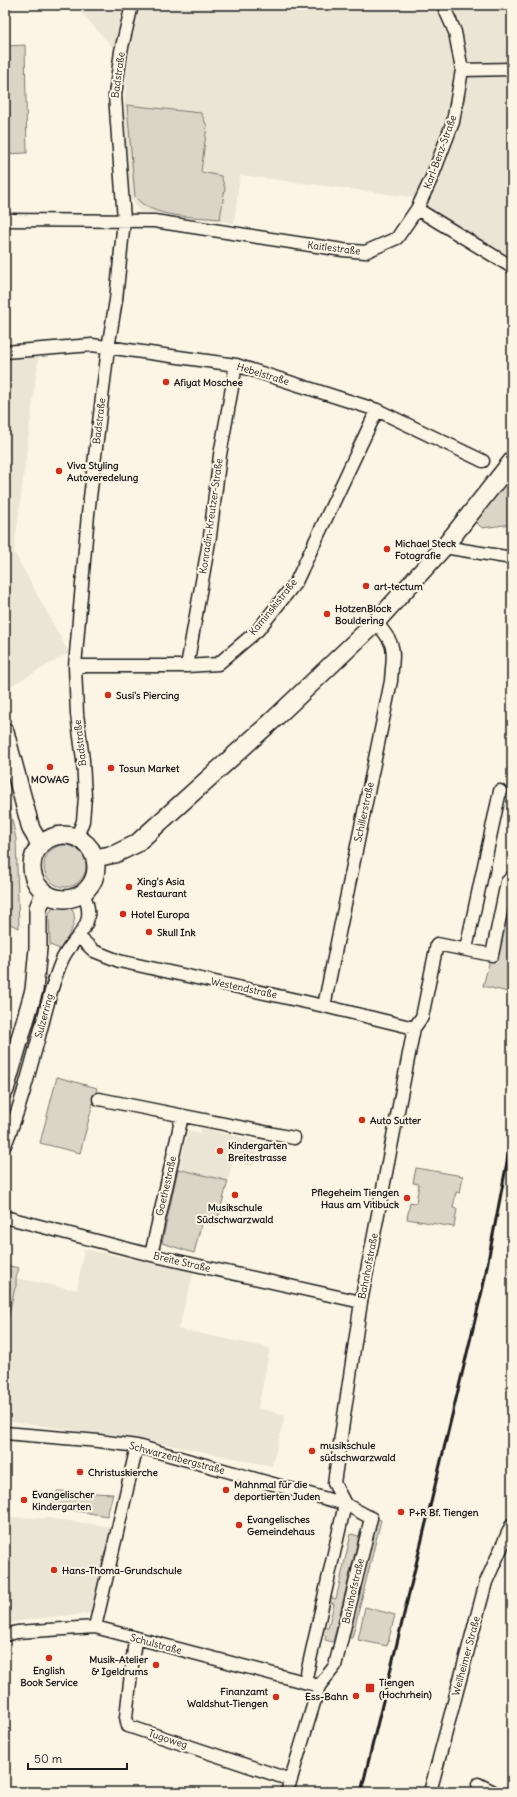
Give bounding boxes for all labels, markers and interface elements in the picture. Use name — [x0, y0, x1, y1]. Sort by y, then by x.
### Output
street label: Badstraße — [108, 51, 128, 99]
street label: Karl-Benz-Straße — [421, 113, 459, 191]
street label: Kaitlestraße — [307, 238, 361, 258]
street label: Hebelstraße — [235, 360, 291, 388]
place label: Afiyat Moschee — [174, 376, 243, 389]
marker: Afiyat Moschee — [161, 377, 171, 387]
street label: Badstraße — [90, 397, 108, 445]
street label: Konradin-Kreutzer-Straße — [196, 457, 226, 575]
place label: Viva Styling Autoveredelung — [67, 459, 139, 484]
marker: Viva Styling Autoveredelung — [54, 466, 64, 476]
place label: Michael Steck Fotografie — [395, 537, 456, 562]
marker: Michael Steck Fotografie — [382, 544, 392, 554]
street label: Kaminskistraße — [246, 576, 300, 638]
place label: art-tectum — [374, 580, 423, 593]
marker: art-tectum — [361, 581, 371, 591]
place label: HotzenBlock Bouldering — [335, 602, 391, 627]
marker: HotzenBlock Bouldering — [322, 609, 332, 619]
place label: Susi's Piercing — [116, 689, 180, 702]
marker: Susi's Piercing — [103, 690, 113, 700]
street label: Badstraße — [71, 719, 89, 767]
marker: MOWAG — [45, 762, 55, 772]
place label: Tosun Market — [119, 762, 180, 775]
marker: Tosun Market — [106, 763, 116, 773]
place label: MOWAG — [31, 773, 69, 786]
street label: Schillerstraße — [351, 781, 377, 843]
place label: Xing's Asia Restaurant — [137, 875, 187, 900]
marker: Xing's Asia Restaurant — [124, 882, 134, 892]
place label: Hotel Europa — [131, 908, 190, 921]
marker: Hotel Europa — [118, 909, 128, 919]
place label: Skull Ink — [157, 926, 196, 939]
marker: Skull Ink — [144, 927, 154, 937]
street label: Westendstraße — [210, 975, 278, 1001]
street label: Sulzerring — [32, 992, 56, 1040]
place label: Auto Sutter — [370, 1114, 422, 1127]
marker: Auto Sutter — [357, 1115, 367, 1125]
place label: Kindergarten Breitestrasse — [228, 1139, 287, 1164]
marker: Kindergarten Breitestrasse — [215, 1146, 225, 1156]
street label: Goethestraße — [153, 1155, 179, 1217]
place label: Pflegeheim Tiengen Haus am Vitibuck — [311, 1186, 399, 1211]
marker: Musikschule Südschwarzwald — [230, 1190, 240, 1200]
marker: Pflegeheim Tiengen Haus am Vitibuck — [402, 1193, 412, 1203]
place label: Musikschule Südschwarzwald — [197, 1201, 273, 1226]
street label: Bahnhofstraße — [355, 1232, 381, 1300]
street label: Breite Straße — [152, 1249, 212, 1275]
street label: Schwarzenbergstraße — [128, 1439, 226, 1477]
place label: musikschule südschwarzwald — [320, 1439, 396, 1464]
marker: musikschule südschwarzwald — [307, 1446, 317, 1456]
place label: Christuskierche — [88, 1466, 159, 1479]
marker: Christuskierche — [75, 1467, 85, 1477]
place label: Mahnmal für die deportierten Juden — [234, 1478, 321, 1503]
marker: Mahnmal für die deportierten Juden — [221, 1485, 231, 1495]
place label: Evangelischer Kindergarten — [32, 1488, 95, 1513]
marker: Evangelischer Kindergarten — [19, 1495, 29, 1505]
place label: P+R Bf. Tiengen — [409, 1506, 479, 1519]
marker: P+R Bf. Tiengen — [396, 1507, 406, 1517]
place label: Evangelisches Gemeindehaus — [247, 1513, 315, 1538]
marker: Evangelisches Gemeindehaus — [234, 1520, 244, 1530]
street label: Bahnhofstraße — [339, 1557, 367, 1625]
place label: Hans-Thoma-Grundschule — [62, 1564, 182, 1577]
marker: Hans-Thoma-Grundschule — [49, 1565, 59, 1575]
street label: Weilheimer Straße — [449, 1615, 483, 1697]
street label: Schulstraße — [129, 1631, 183, 1657]
marker: English Book Service — [44, 1653, 54, 1663]
place label: Musik-Atelier & Igeldrums — [89, 1653, 149, 1678]
marker: Musik-Atelier & Igeldrums — [151, 1660, 161, 1670]
place label: English Book Service — [20, 1664, 78, 1689]
place label: Tiengen (Hochrhein) — [379, 1676, 432, 1701]
marker: Tiengen (Hochrhein) — [364, 1682, 376, 1694]
place label: Finanzamt Waldshut-Tiengen — [187, 1685, 269, 1710]
place label: Ess-Bahn — [305, 1690, 348, 1703]
marker: Ess-Bahn — [351, 1691, 361, 1701]
marker: Finanzamt Waldshut-Tiengen — [271, 1692, 281, 1702]
street label: Tugoweg — [147, 1727, 189, 1751]
scale bar — [28, 1745, 127, 1771]
text: 50 m — [34, 1751, 63, 1766]

